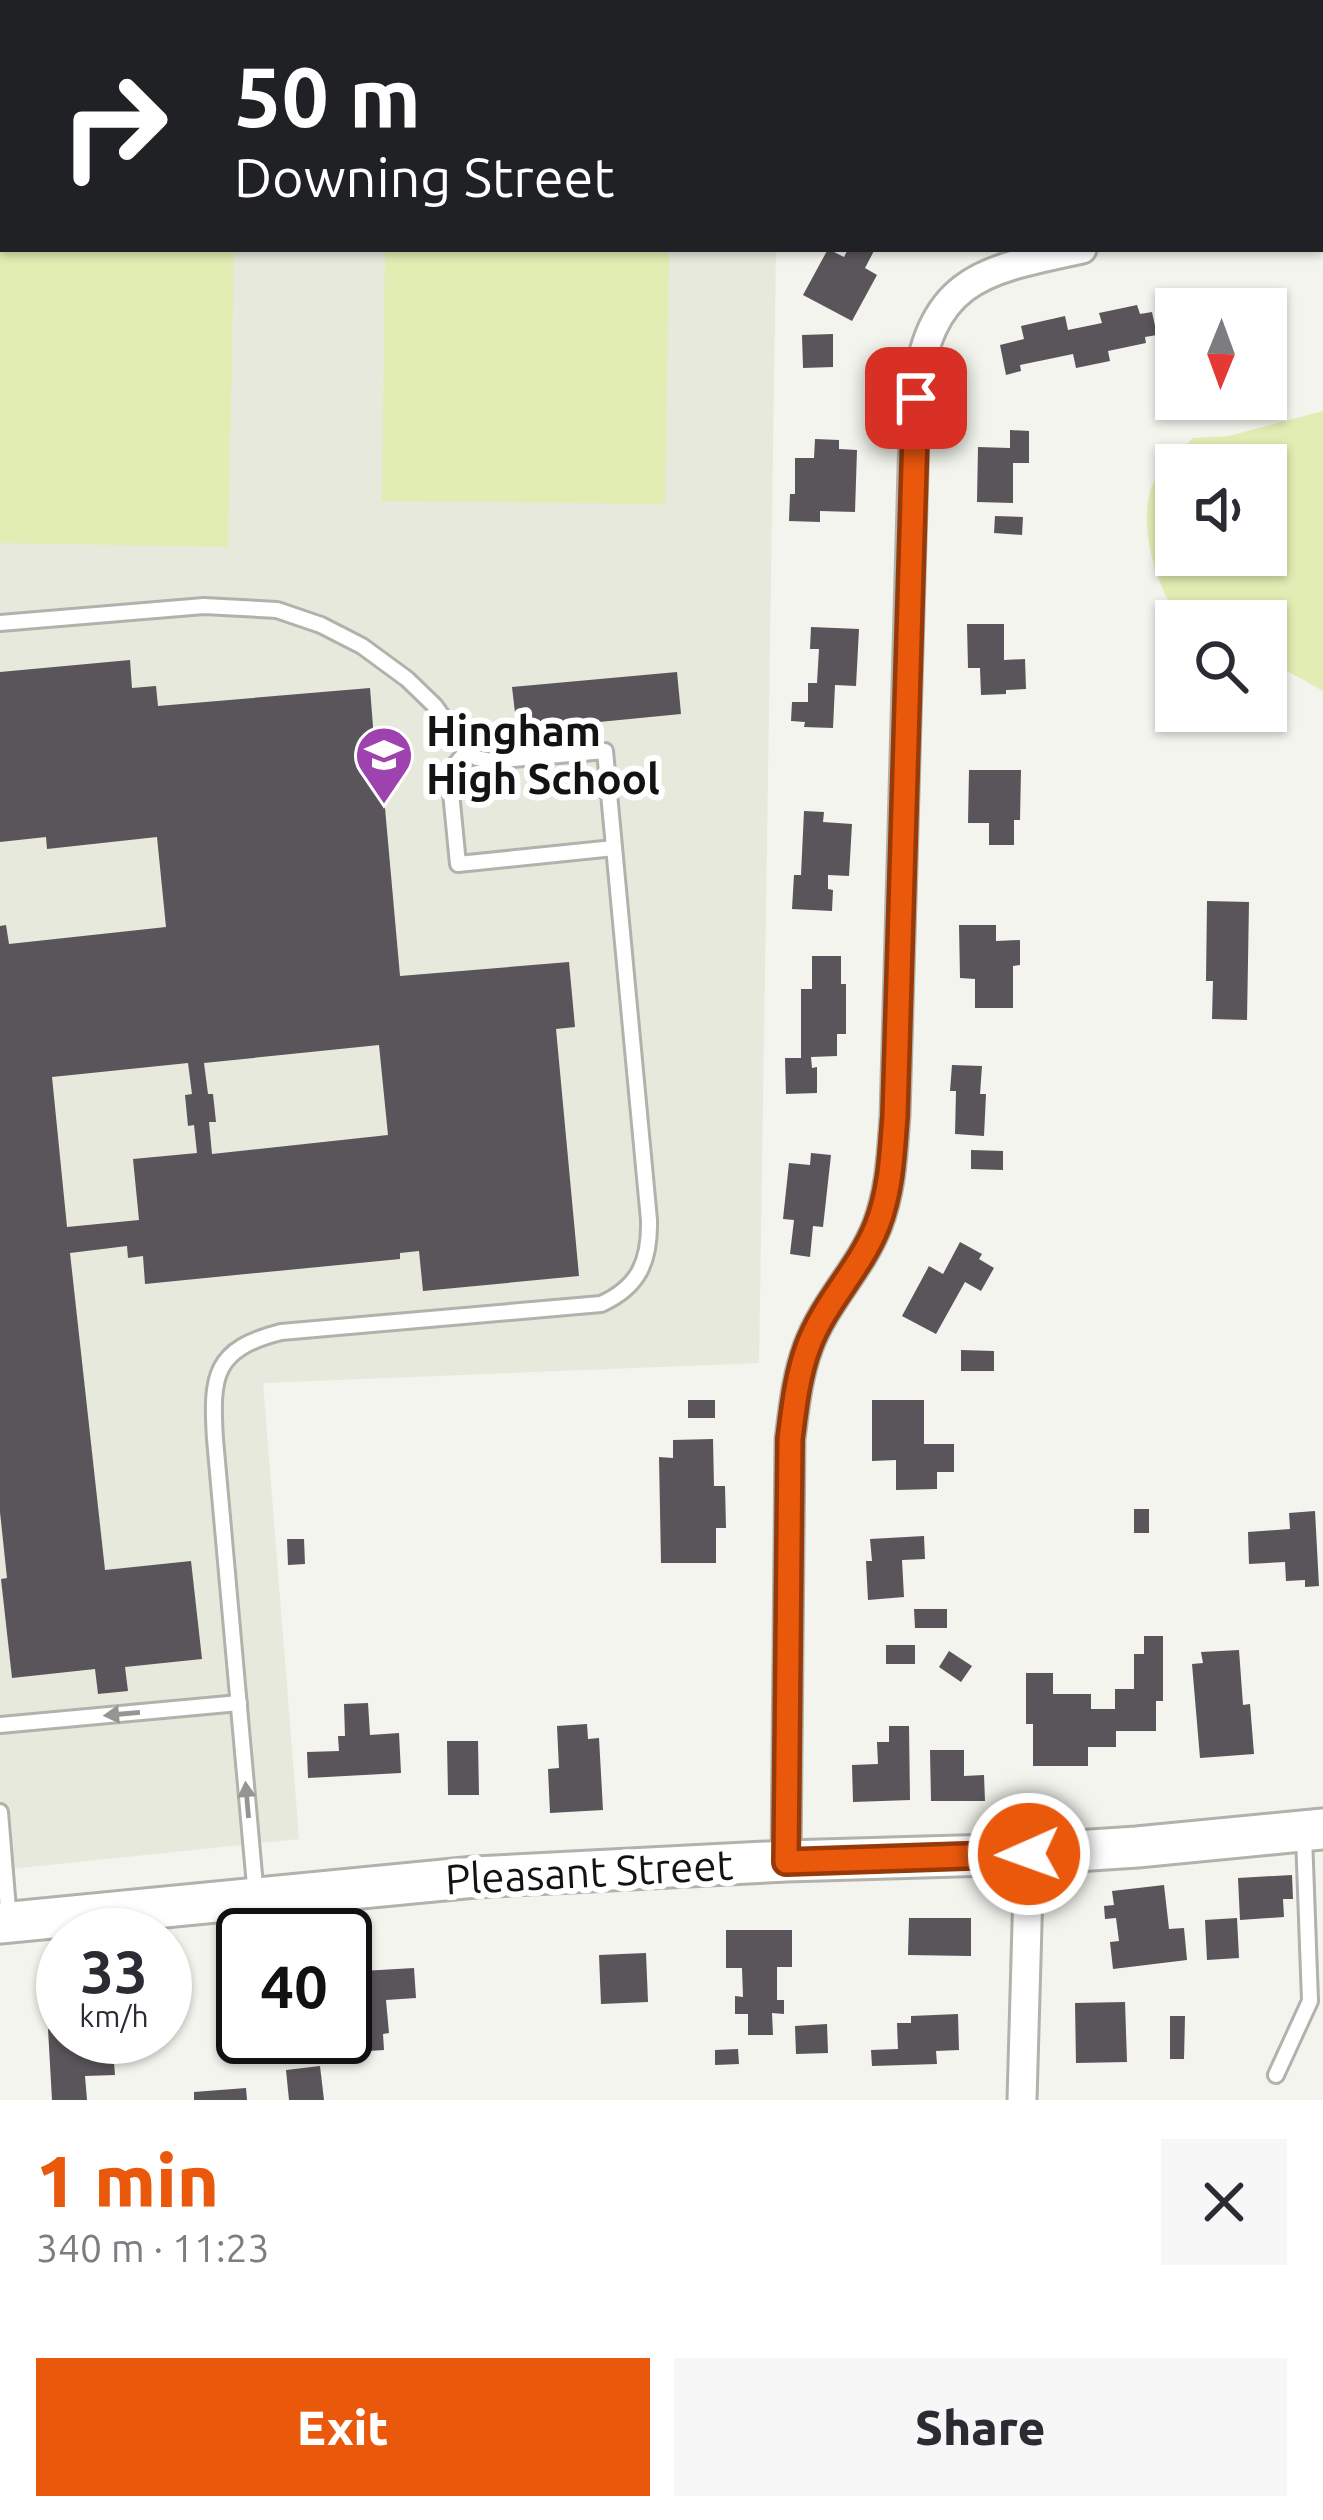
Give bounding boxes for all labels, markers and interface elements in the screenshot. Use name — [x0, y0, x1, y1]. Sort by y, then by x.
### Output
icon: right — [36, 48, 192, 204]
text: 50 m — [234, 49, 421, 143]
text: Downing Street — [234, 147, 615, 207]
north arrow — [1155, 288, 1287, 420]
map controls — [1155, 288, 1287, 732]
pin — [865, 347, 967, 449]
icon: arrive — [883, 365, 949, 431]
button: sound — [1155, 444, 1287, 576]
button: search — [1155, 600, 1287, 732]
place label: Hingham High School — [426, 707, 660, 802]
school or university icon: Hingham High School — [353, 724, 415, 806]
one-way arrow — [103, 1705, 140, 1724]
one-way arrow — [237, 1781, 256, 1818]
position arrow — [966, 1791, 1092, 1917]
street label: Pleasant Street — [444, 1840, 734, 1903]
speed limit sign: 40 — [216, 1908, 372, 2064]
text: 33 — [80, 1937, 148, 2004]
text: km/h — [79, 1999, 149, 2033]
button: close — [1161, 2139, 1287, 2265]
text: 1 min — [36, 2140, 219, 2221]
text: 340 m · 11:23 — [36, 2226, 270, 2269]
button: Exit — [36, 2358, 650, 2496]
button: Share — [674, 2358, 1287, 2496]

